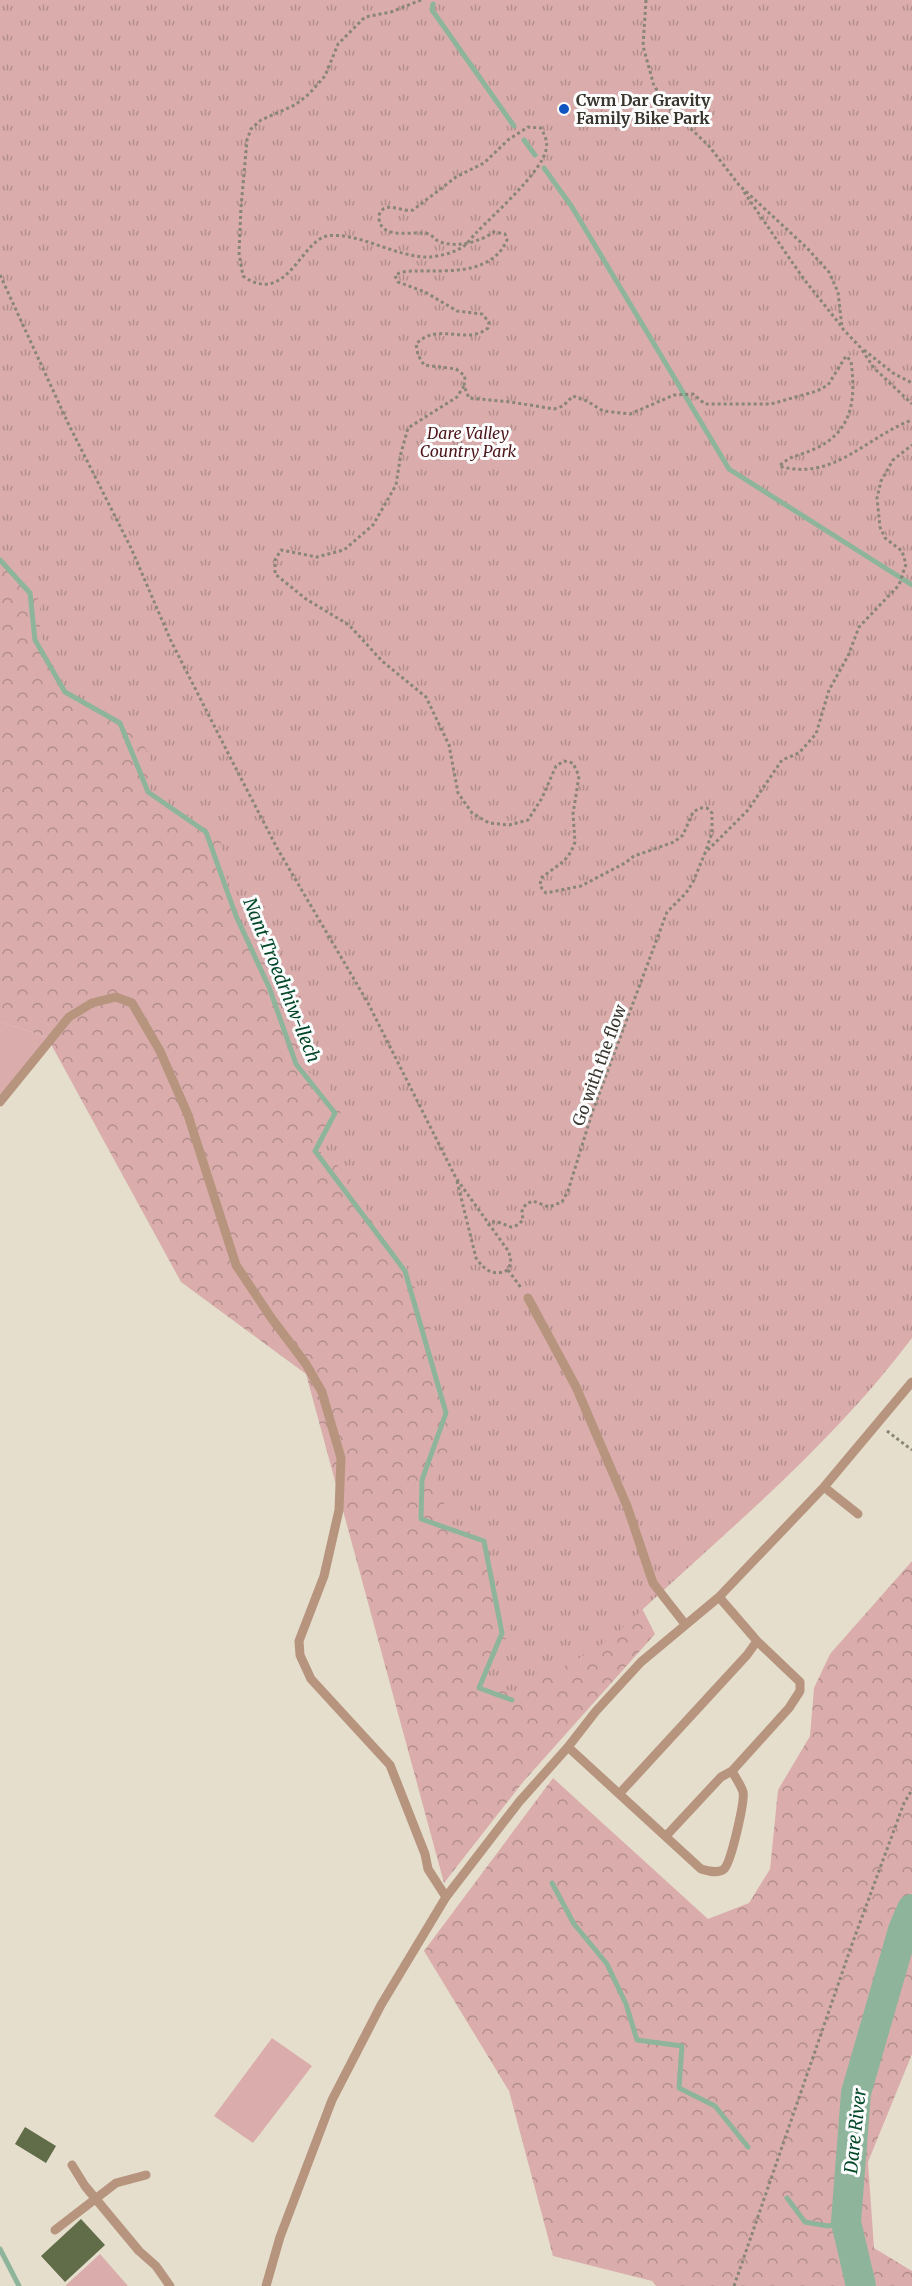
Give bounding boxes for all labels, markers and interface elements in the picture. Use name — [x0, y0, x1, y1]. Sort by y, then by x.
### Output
place label: Cwm Dar Gravity Family Bike Park — [576, 90, 711, 128]
marker: Cwm Dar Gravity Family Bike Park — [557, 102, 571, 116]
park label: Dare Valley Country Park — [420, 423, 517, 461]
water label: Nant Troedrhiw-llech — [238, 894, 326, 1066]
street label: Go with the flow — [568, 1001, 630, 1128]
water label: Dare River — [839, 2087, 871, 2176]

